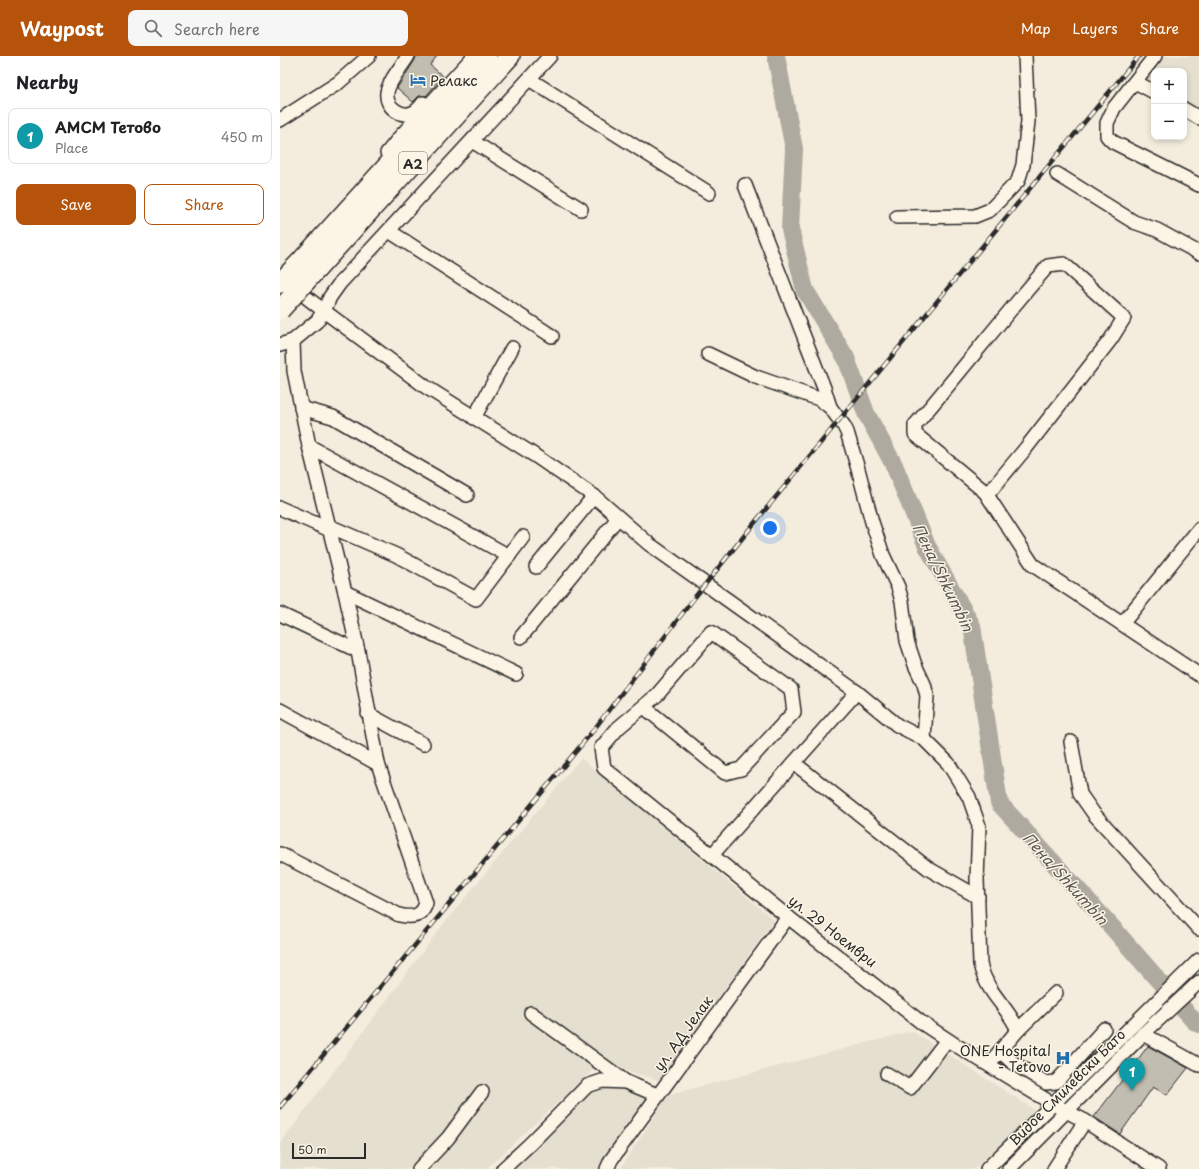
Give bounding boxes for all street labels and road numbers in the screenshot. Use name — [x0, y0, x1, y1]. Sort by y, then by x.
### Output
road number: A2 — [399, 152, 427, 174]
street label: ул. 29 Ноември — [784, 890, 882, 972]
street label: ул. АД Јелак — [648, 990, 718, 1075]
street label: Видое Смилевски Бато — [1004, 1024, 1130, 1150]

